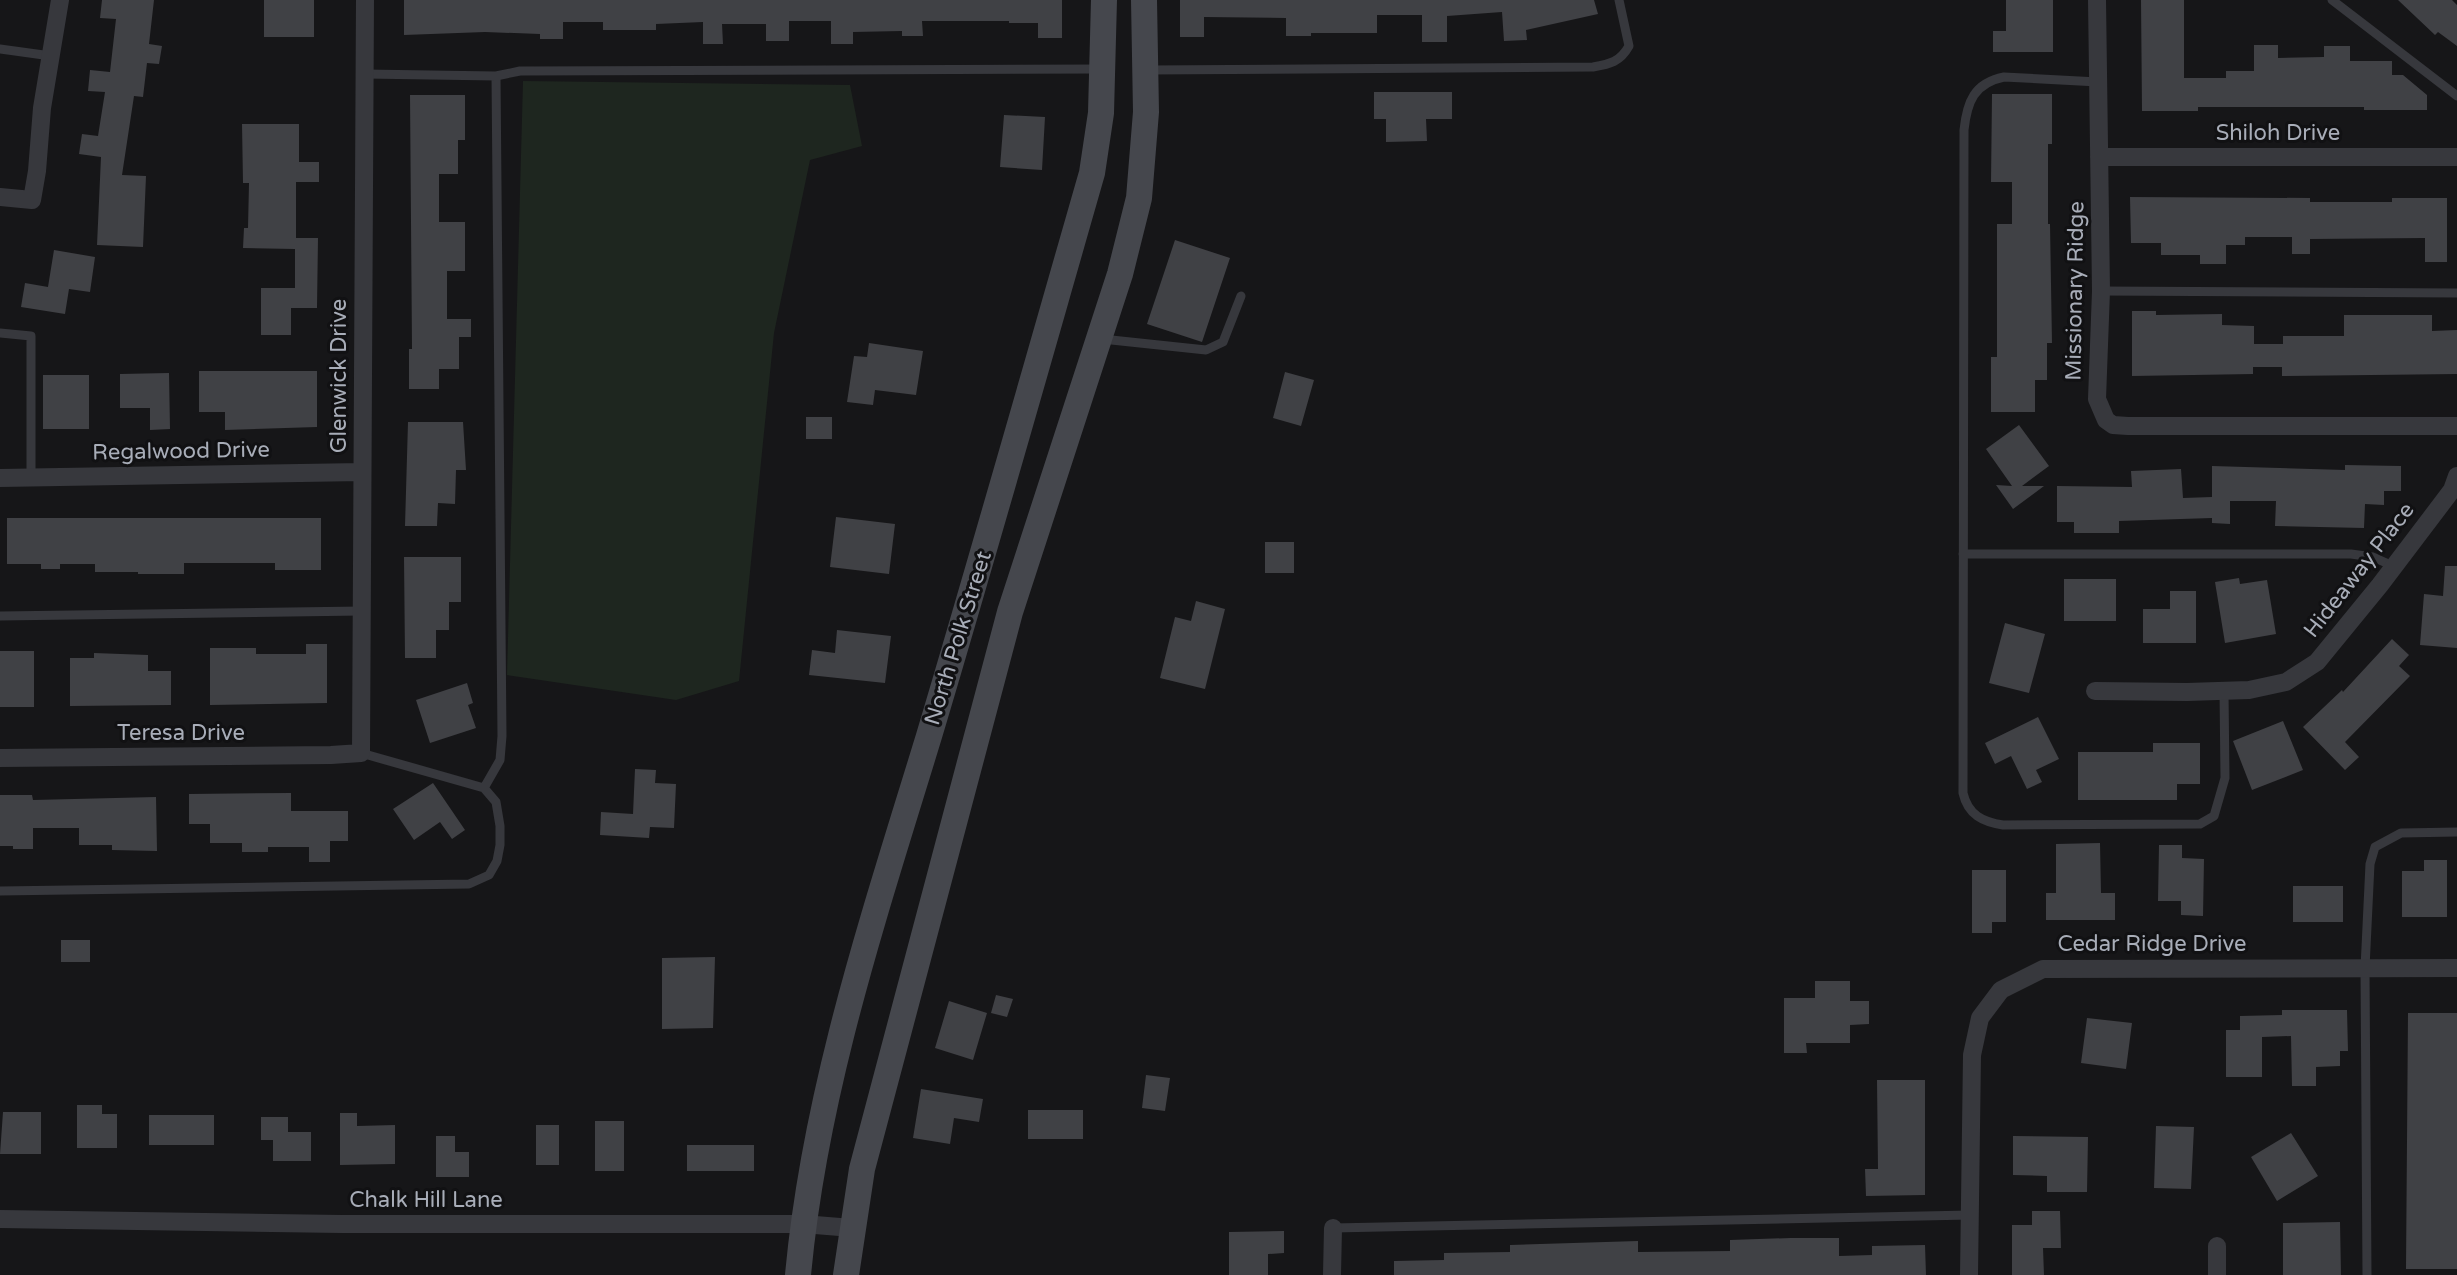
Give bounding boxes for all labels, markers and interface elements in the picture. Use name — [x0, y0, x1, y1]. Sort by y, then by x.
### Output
street label: Shiloh Drive — [2216, 120, 2340, 146]
street label: Missionary Ridge — [2060, 201, 2090, 381]
street label: Glenwick Drive — [326, 299, 352, 453]
street label: Regalwood Drive — [92, 436, 270, 466]
street label: Hideaway Place — [2298, 497, 2420, 643]
street label: North Polk Street — [919, 548, 997, 728]
street label: Teresa Drive — [117, 720, 245, 746]
street label: Cedar Ridge Drive — [2057, 931, 2247, 957]
street label: Chalk Hill Lane — [349, 1187, 503, 1213]

